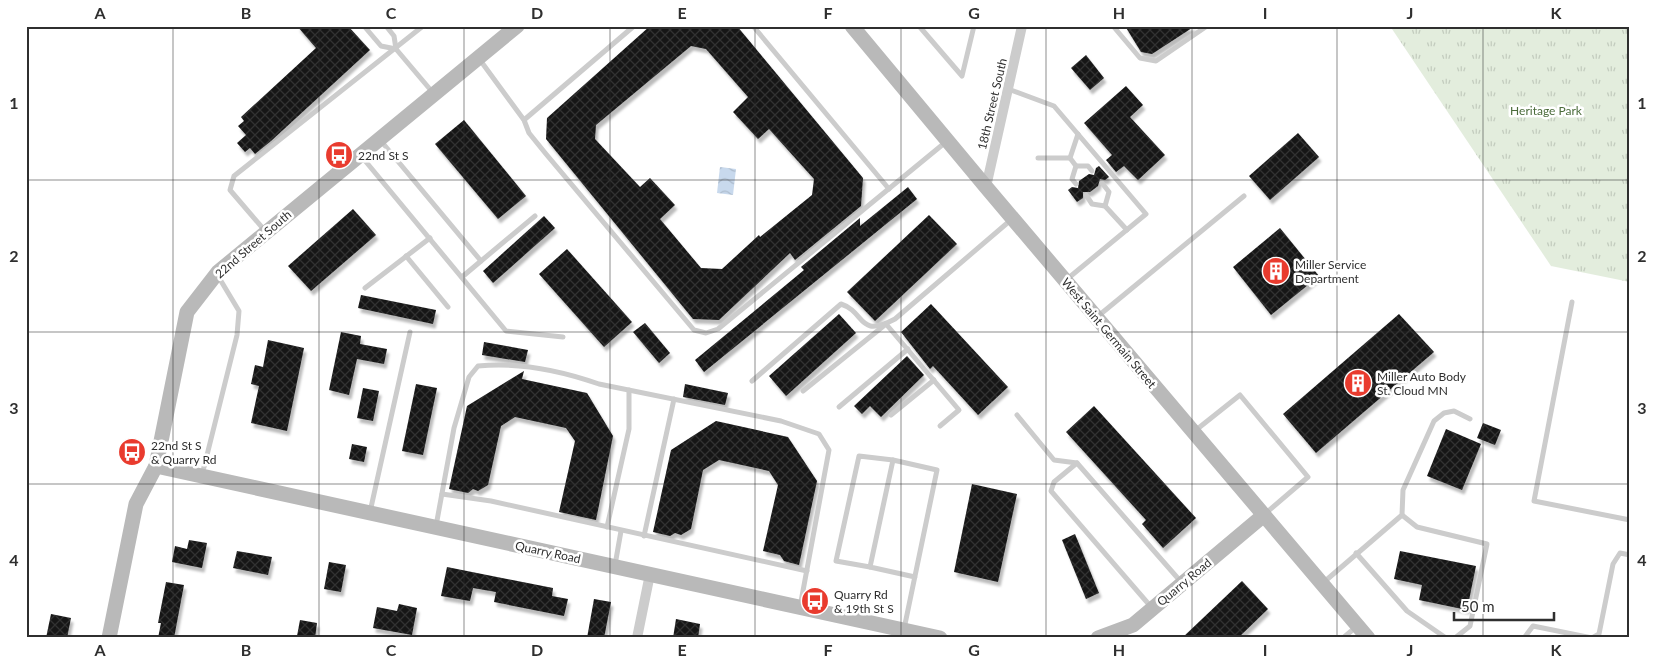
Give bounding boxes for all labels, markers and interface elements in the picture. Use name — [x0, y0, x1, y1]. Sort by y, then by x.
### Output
text: A — [93, 3, 106, 22]
text: B — [241, 3, 251, 22]
text: C — [386, 3, 397, 22]
text: D — [531, 3, 543, 22]
text: E — [677, 3, 687, 22]
text: F — [823, 3, 833, 22]
text: G — [968, 3, 980, 22]
text: H — [1113, 3, 1125, 22]
text: I — [1263, 3, 1267, 22]
text: J — [1407, 3, 1413, 22]
text: K — [1551, 3, 1563, 22]
street label: 18th Street South — [974, 57, 1010, 151]
text: 1 — [9, 93, 19, 112]
text: 1 — [1637, 93, 1647, 112]
park label: Heritage Park — [1510, 103, 1583, 118]
bus stop icon: 22nd St S — [324, 140, 354, 170]
place label: 22nd St S — [358, 148, 409, 163]
street label: 22nd Street South — [212, 207, 294, 281]
text: 2 — [9, 246, 19, 265]
text: 2 — [1637, 246, 1647, 265]
building icon: Miller Service Department — [1261, 256, 1291, 286]
place label: Miller Service Department — [1295, 257, 1366, 286]
street label: West Saint Germain Street — [1058, 275, 1160, 392]
building icon: Miller Auto Body St. Cloud MN — [1343, 368, 1373, 398]
place label: Miller Auto Body St. Cloud MN — [1377, 369, 1467, 398]
text: 3 — [9, 398, 19, 417]
text: 3 — [1637, 398, 1647, 417]
bus stop icon: 22nd St S & Quarry Rd — [117, 437, 147, 467]
place label: 22nd St S & Quarry Rd — [151, 438, 216, 467]
street label: Quarry Road — [514, 538, 582, 566]
text: 4 — [9, 550, 19, 569]
text: 4 — [1637, 550, 1647, 569]
street label: Quarry Road — [1154, 555, 1214, 609]
bus stop icon: Quarry Rd & 19th St S — [800, 586, 830, 616]
place label: Quarry Rd & 19th St S — [834, 587, 894, 616]
scale bar — [1454, 589, 1554, 621]
text: 50 m — [1461, 597, 1495, 615]
text: A — [93, 640, 106, 659]
text: B — [241, 640, 251, 659]
text: C — [386, 640, 397, 659]
text: D — [531, 640, 543, 659]
text: E — [677, 640, 687, 659]
text: F — [823, 640, 833, 659]
text: G — [968, 640, 980, 659]
text: H — [1113, 640, 1125, 659]
text: I — [1263, 640, 1267, 659]
text: J — [1407, 640, 1413, 659]
text: K — [1551, 640, 1563, 659]

